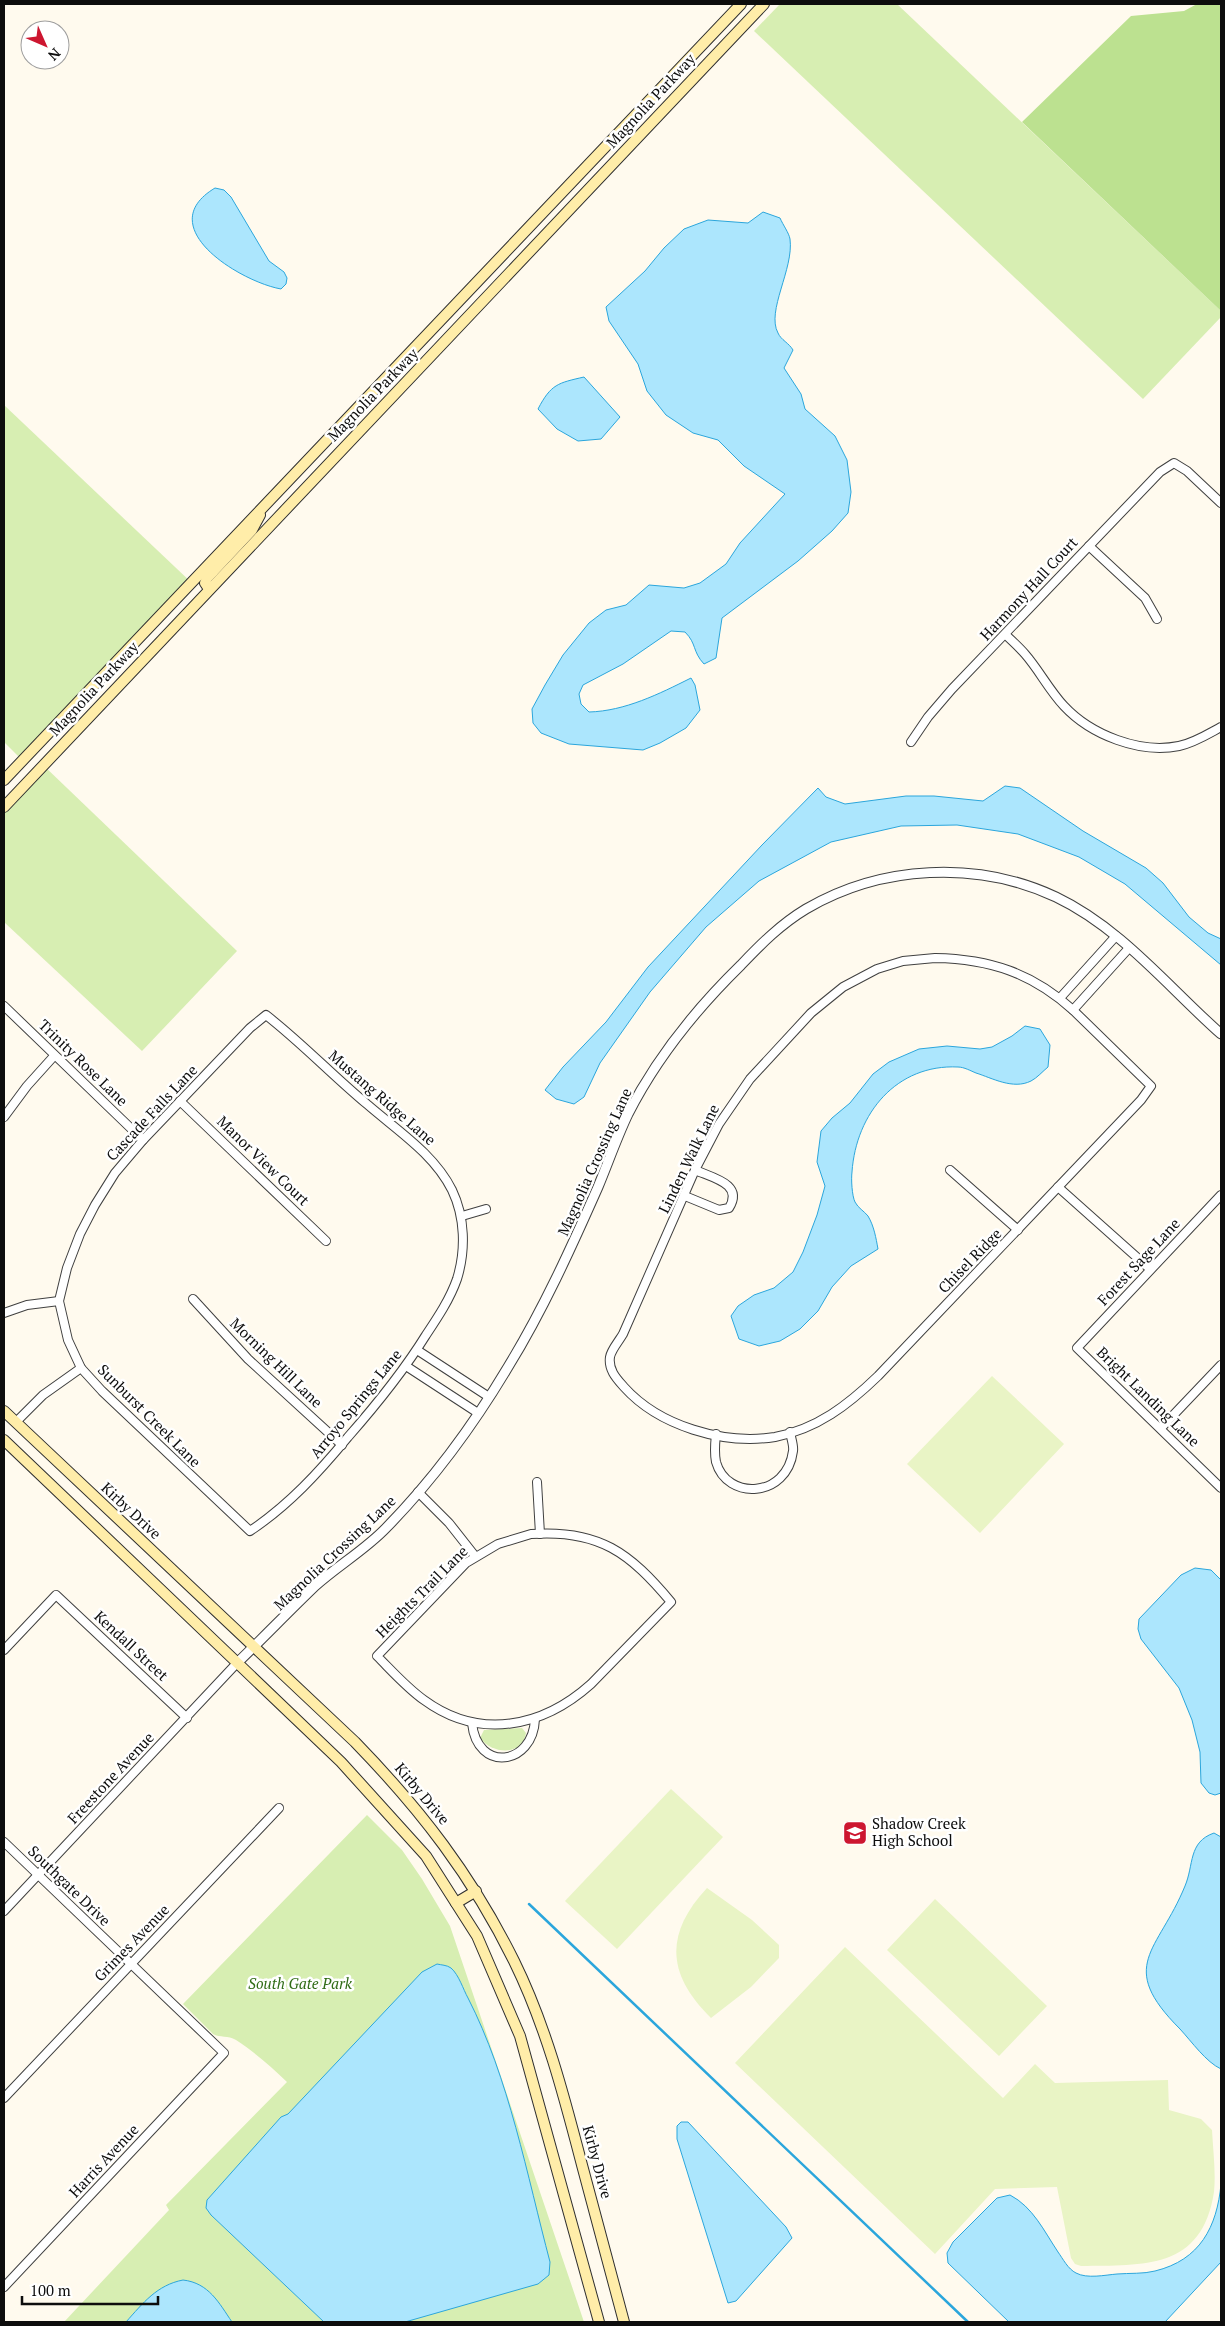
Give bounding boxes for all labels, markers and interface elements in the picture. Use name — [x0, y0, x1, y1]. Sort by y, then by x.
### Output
north arrow — [20, 20, 70, 70]
text: N — [44, 44, 65, 65]
street label: Magnolia Parkway — [601, 49, 699, 152]
street label: Magnolia Parkway — [323, 343, 422, 445]
street label: Harmony Hall Court — [975, 532, 1082, 644]
street label: Magnolia Parkway — [44, 637, 142, 740]
street label: Trinity Rose Lane — [35, 1015, 133, 1110]
street label: Mustang Ridge Lane — [325, 1045, 440, 1149]
street label: Cascade Falls Lane — [101, 1060, 201, 1165]
street label: Magnolia Crossing Lane — [552, 1085, 636, 1239]
street label: Linden Walk Lane — [653, 1101, 723, 1216]
street label: Manor View Court — [213, 1111, 315, 1210]
street label: Forest Sage Lane — [1093, 1213, 1184, 1309]
street label: Chisel Ridge — [933, 1224, 1005, 1297]
street label: Morning Hill Lane — [226, 1313, 327, 1412]
street label: Bright Landing Lane — [1093, 1342, 1204, 1451]
street label: Arroyo Springs Lane — [305, 1345, 405, 1462]
street label: Sunburst Creek Lane — [94, 1359, 206, 1471]
street label: Kirby Drive — [97, 1477, 166, 1543]
street label: Magnolia Crossing Lane — [269, 1490, 400, 1614]
street label: Heights Trail Lane — [371, 1541, 472, 1642]
street label: Kendall Street — [90, 1606, 173, 1685]
street label: Freestone Avenue — [63, 1727, 158, 1827]
street label: Kirby Drive — [391, 1758, 454, 1828]
place label: Shadow Creek High School — [872, 1813, 966, 1850]
school or university icon: Shadow Creek High School — [842, 1820, 868, 1846]
street label: Southgate Drive — [24, 1841, 115, 1930]
street label: Grimes Avenue — [89, 1899, 173, 1985]
park label: South Gate Park — [248, 1973, 353, 1993]
street label: Harris Avenue — [64, 2119, 142, 2201]
street label: Kirby Drive — [579, 2123, 617, 2200]
scale bar — [22, 2274, 159, 2306]
text: 100 m — [30, 2280, 71, 2300]

